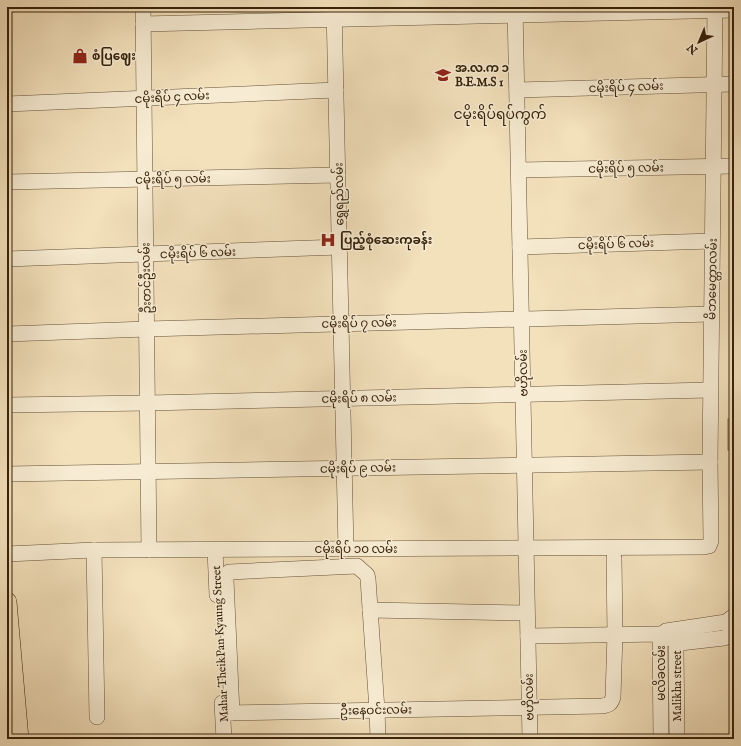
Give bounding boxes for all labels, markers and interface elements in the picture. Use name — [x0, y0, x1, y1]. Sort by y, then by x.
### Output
north arrow — [679, 22, 719, 62]
text: N — [684, 40, 702, 58]
shop icon: စံပြဈေး — [71, 47, 89, 65]
place label: စံပြဈေး — [92, 47, 136, 66]
place label: အ.လ.က ၁ B.E.M.S 1 — [455, 61, 509, 90]
school or university icon: အ.လ.က ၁ B.E.M.S 1 — [434, 66, 452, 84]
street label: ငမိုးရိပ် ၄ လမ်း — [588, 77, 664, 98]
street label: ငမိုးရိပ် ၄ လမ်း — [134, 86, 210, 109]
district label: ငမိုးရိပ်ရပ်ကွက် — [453, 104, 547, 126]
street label: ငမိုးရိပ် ၅ လမ်း — [588, 158, 664, 179]
street label: ရွှေရည်လမ်း — [329, 162, 350, 226]
street label: ငမိုးရိပ် ၅ လမ်း — [135, 169, 211, 190]
place label: ပြည့်စုံဆေးကုခန်း — [340, 230, 432, 251]
hospital icon: ပြည့်စုံဆေးကုခန်း — [319, 231, 337, 249]
street label: ငမိုးရိပ် ၆ လမ်း — [578, 234, 654, 255]
street label: မိဘမေတ္တာလမ်း — [702, 238, 723, 320]
street label: ဦးတင်ဦးလမ်း — [136, 242, 157, 314]
street label: ငမိုးရိပ် ၆ လမ်း — [160, 243, 236, 264]
street label: ငမိုးရိပ် ၇ လမ်း — [321, 313, 397, 334]
street label: ဗဟိုလမ်း — [514, 349, 533, 397]
street label: ငမိုးရိပ် ၈ လမ်း — [321, 388, 397, 409]
street label: ငမိုးရိပ် ၉ လမ်း — [320, 458, 396, 479]
street label: ငမိုးရိပ် ၁၀ လမ်း — [315, 540, 397, 559]
street label: Mahar TheikPan Kyaung Street — [209, 565, 232, 723]
street label: မလိခလမ်း — [652, 645, 669, 701]
street label: Malikha street — [670, 650, 685, 722]
street label: ဗဟိုလမ်း — [520, 673, 539, 721]
street label: ဦးနေဝင်းလမ်း — [340, 700, 412, 721]

